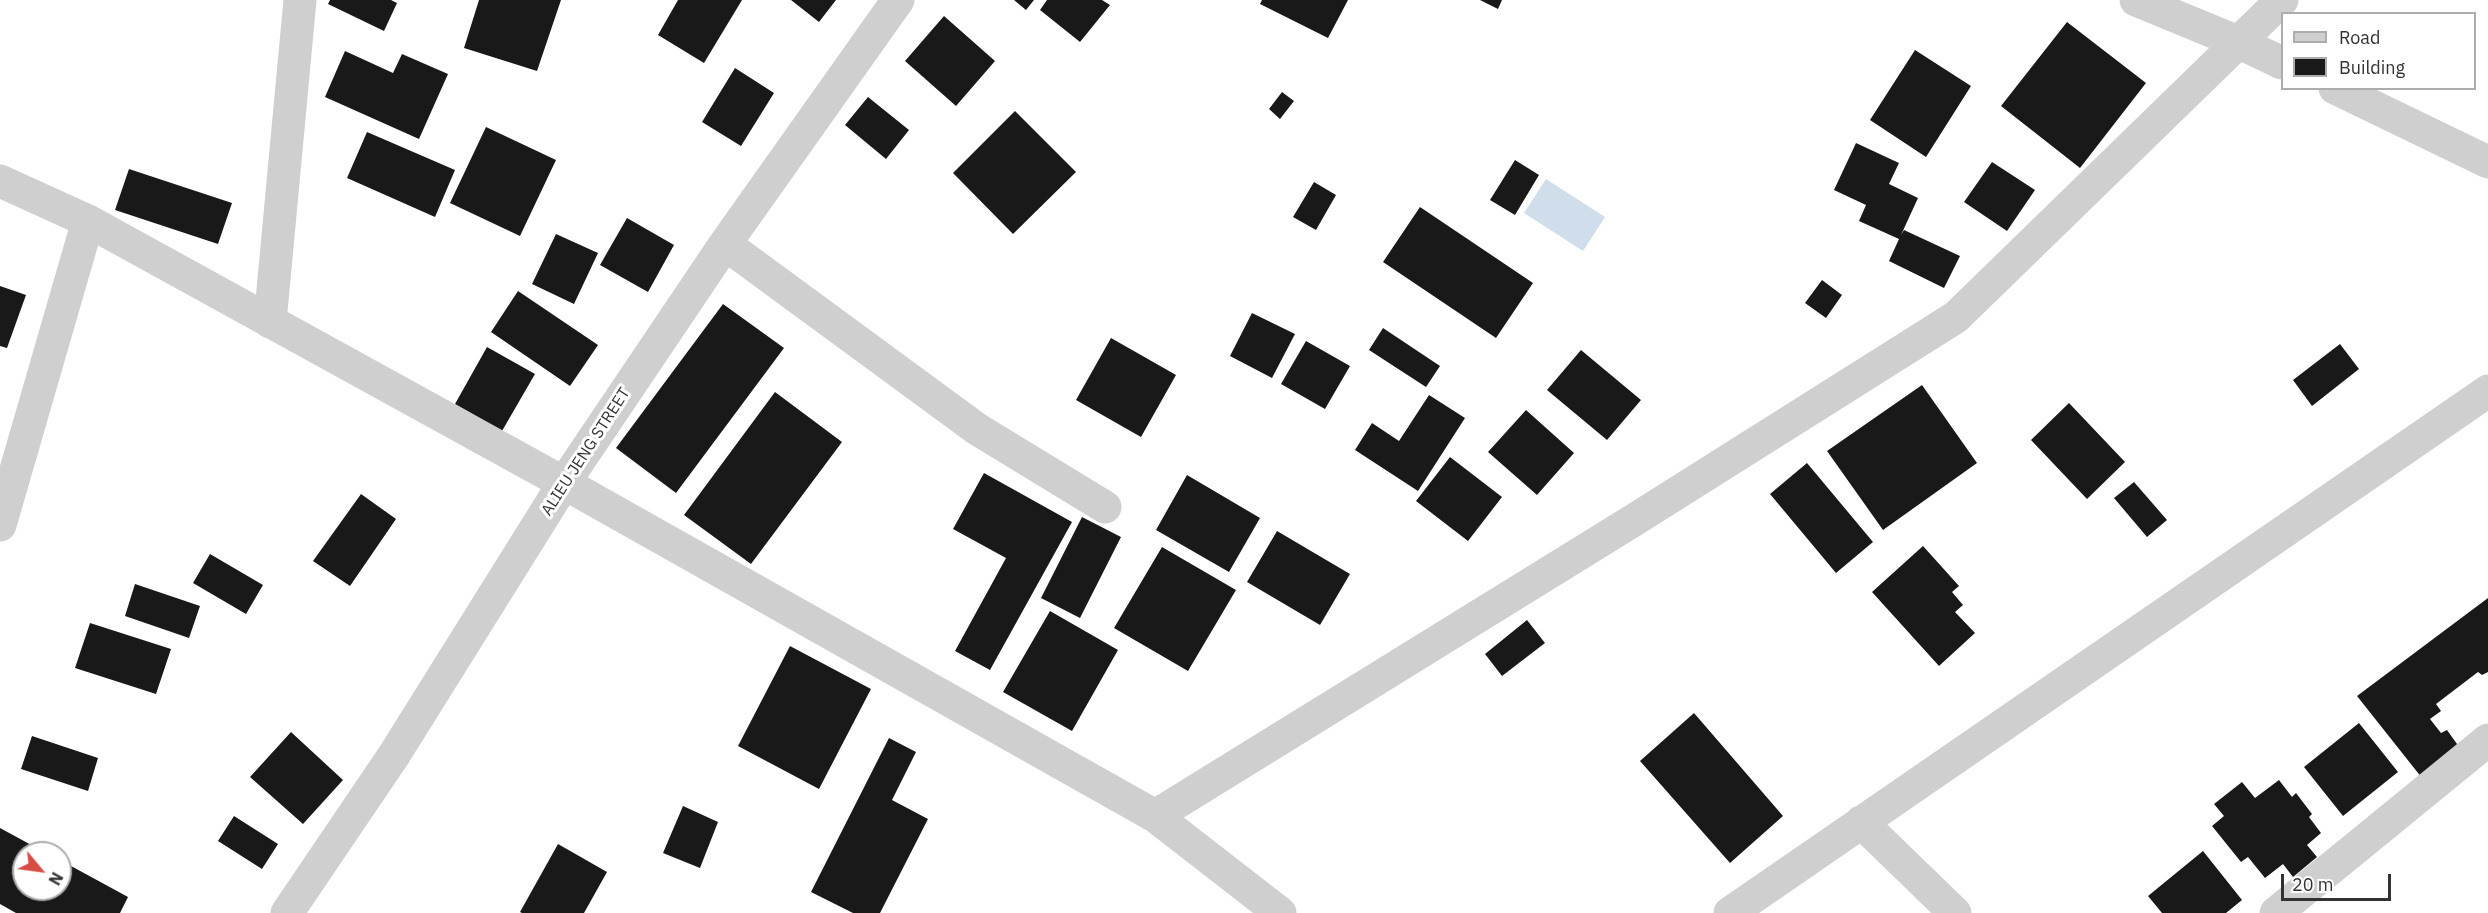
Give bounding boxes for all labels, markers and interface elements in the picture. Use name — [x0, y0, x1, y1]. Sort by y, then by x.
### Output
legend — [2281, 12, 2476, 90]
text: Road — [2339, 26, 2380, 49]
text: Building — [2339, 56, 2405, 79]
street label: ALIEU JENG STREET — [537, 384, 635, 520]
north arrow — [12, 841, 72, 901]
scale bar — [2284, 862, 2394, 900]
text: N — [44, 869, 68, 889]
text: 20 m — [2292, 873, 2334, 896]

